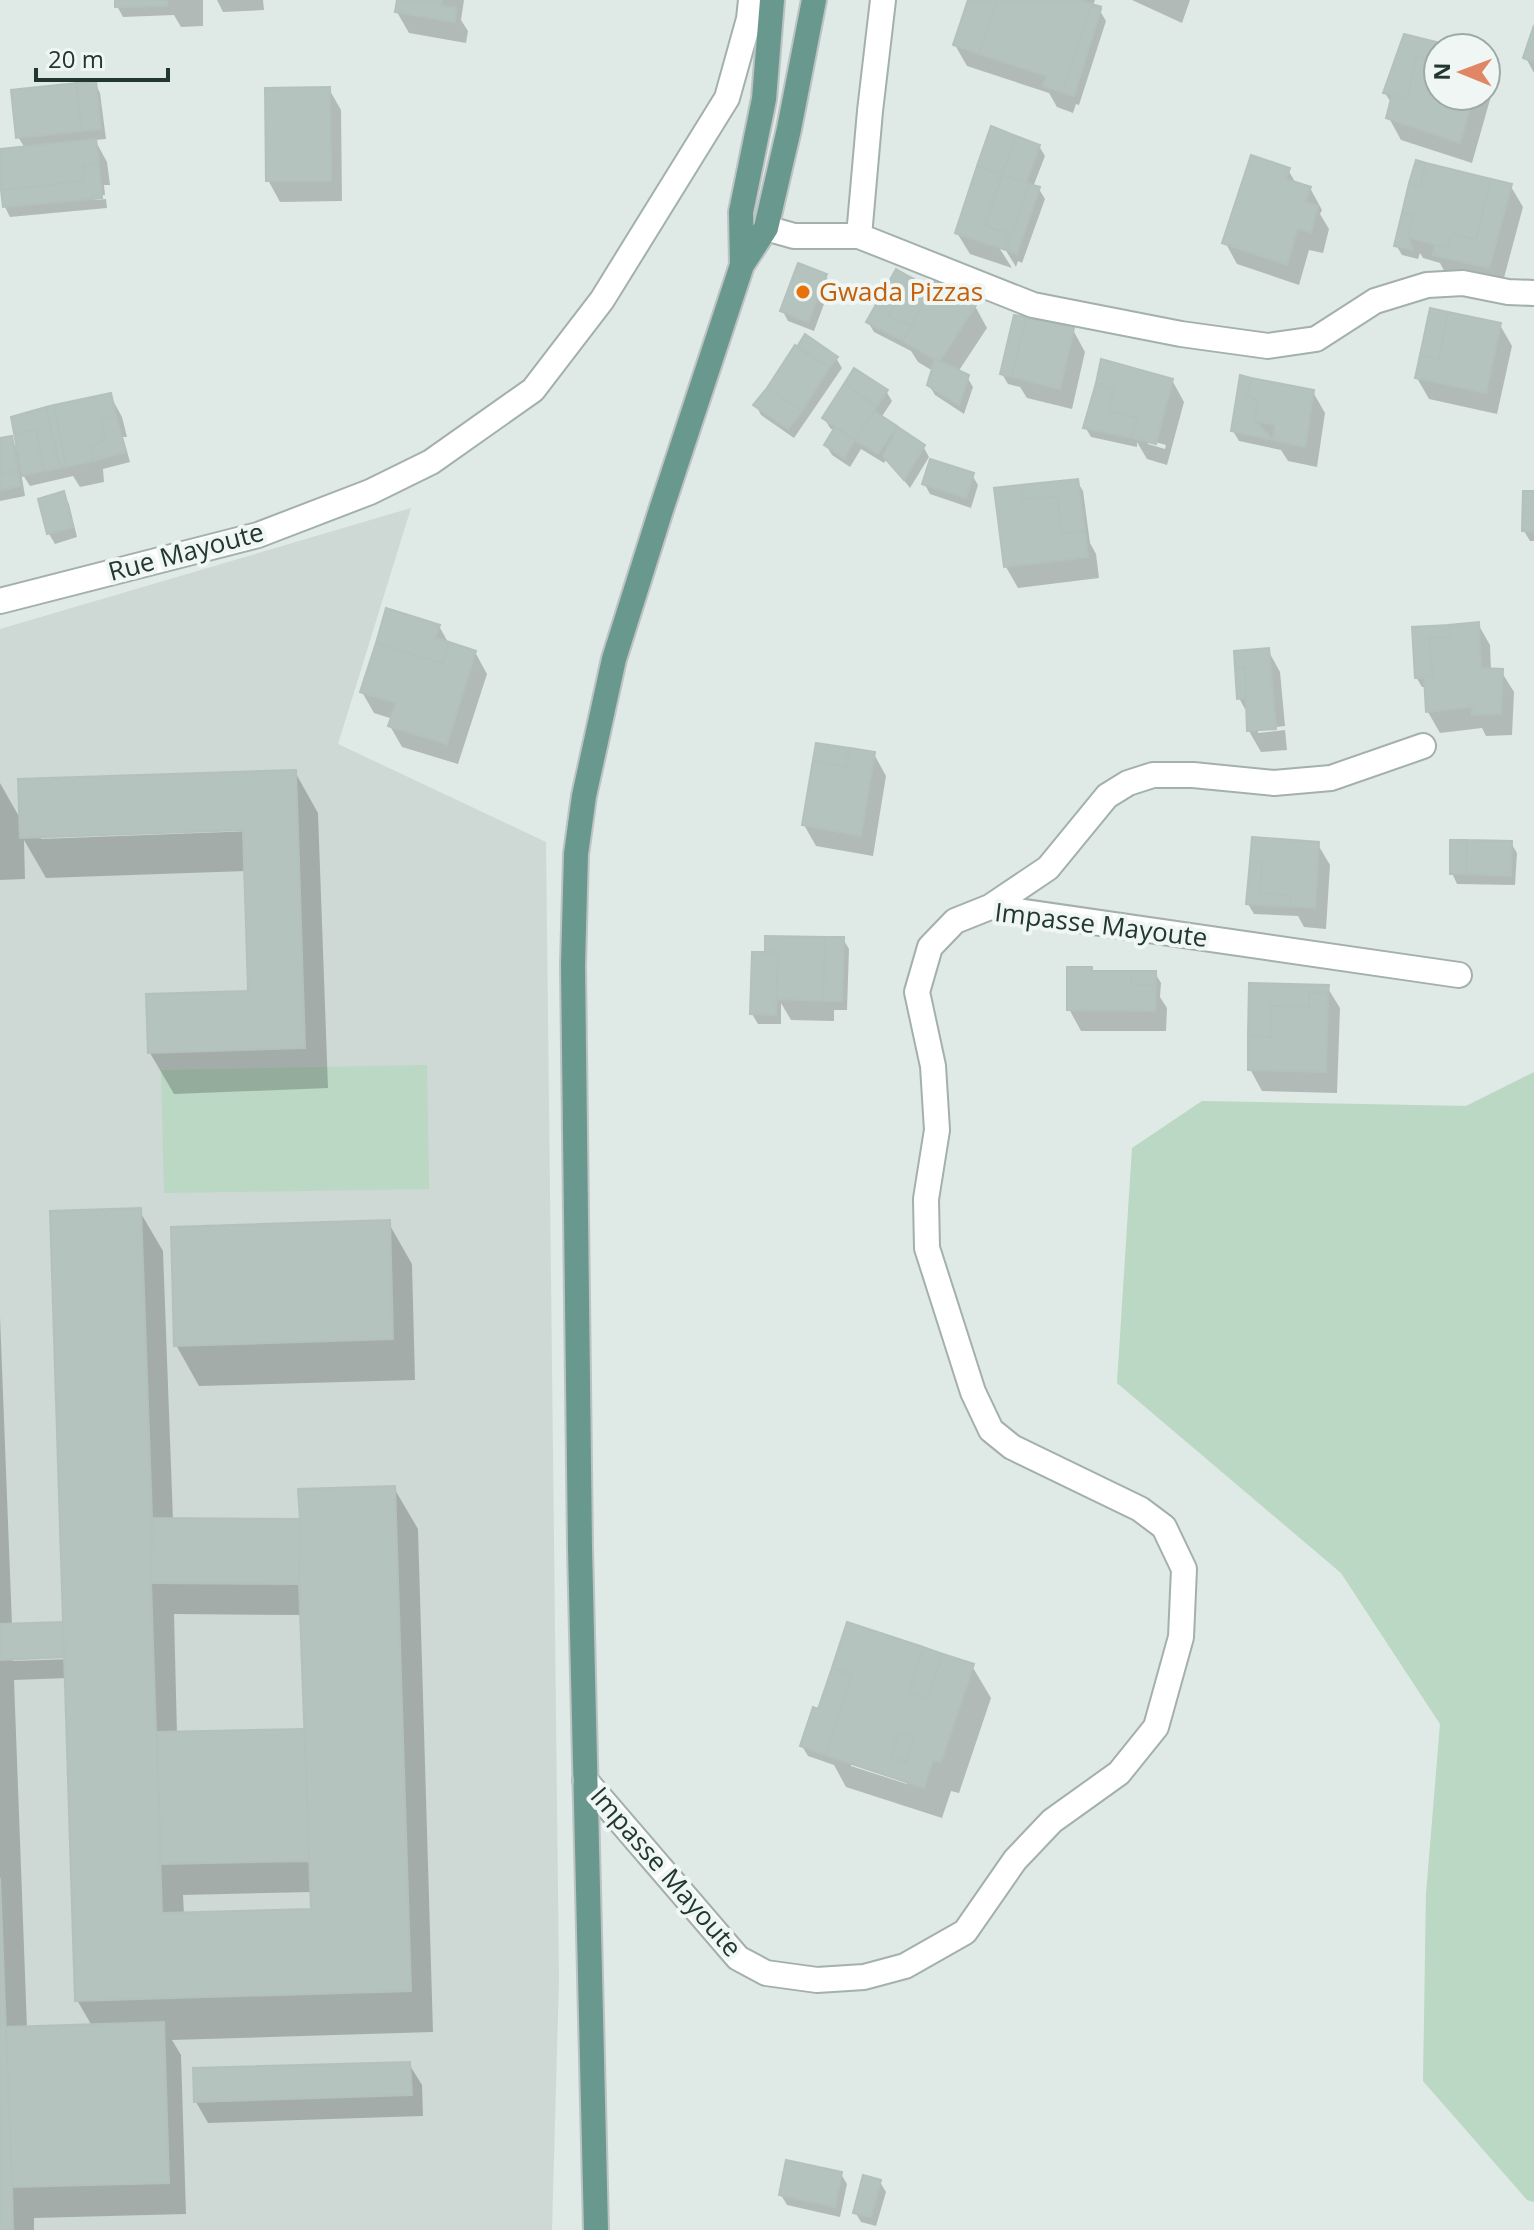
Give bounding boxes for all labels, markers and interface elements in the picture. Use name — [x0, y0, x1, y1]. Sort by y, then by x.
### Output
scale bar — [36, 32, 168, 82]
north arrow — [1422, 32, 1502, 112]
text: 20 m — [48, 42, 104, 75]
text: N — [1426, 62, 1456, 81]
place label: Gwada Pizzas — [819, 273, 983, 309]
marker: Gwada Pizzas — [794, 283, 812, 301]
street label: Rue Mayoute — [104, 513, 268, 589]
street label: Impasse Mayoute — [993, 893, 1210, 955]
street label: Impasse Mayoute — [583, 1779, 751, 1964]

